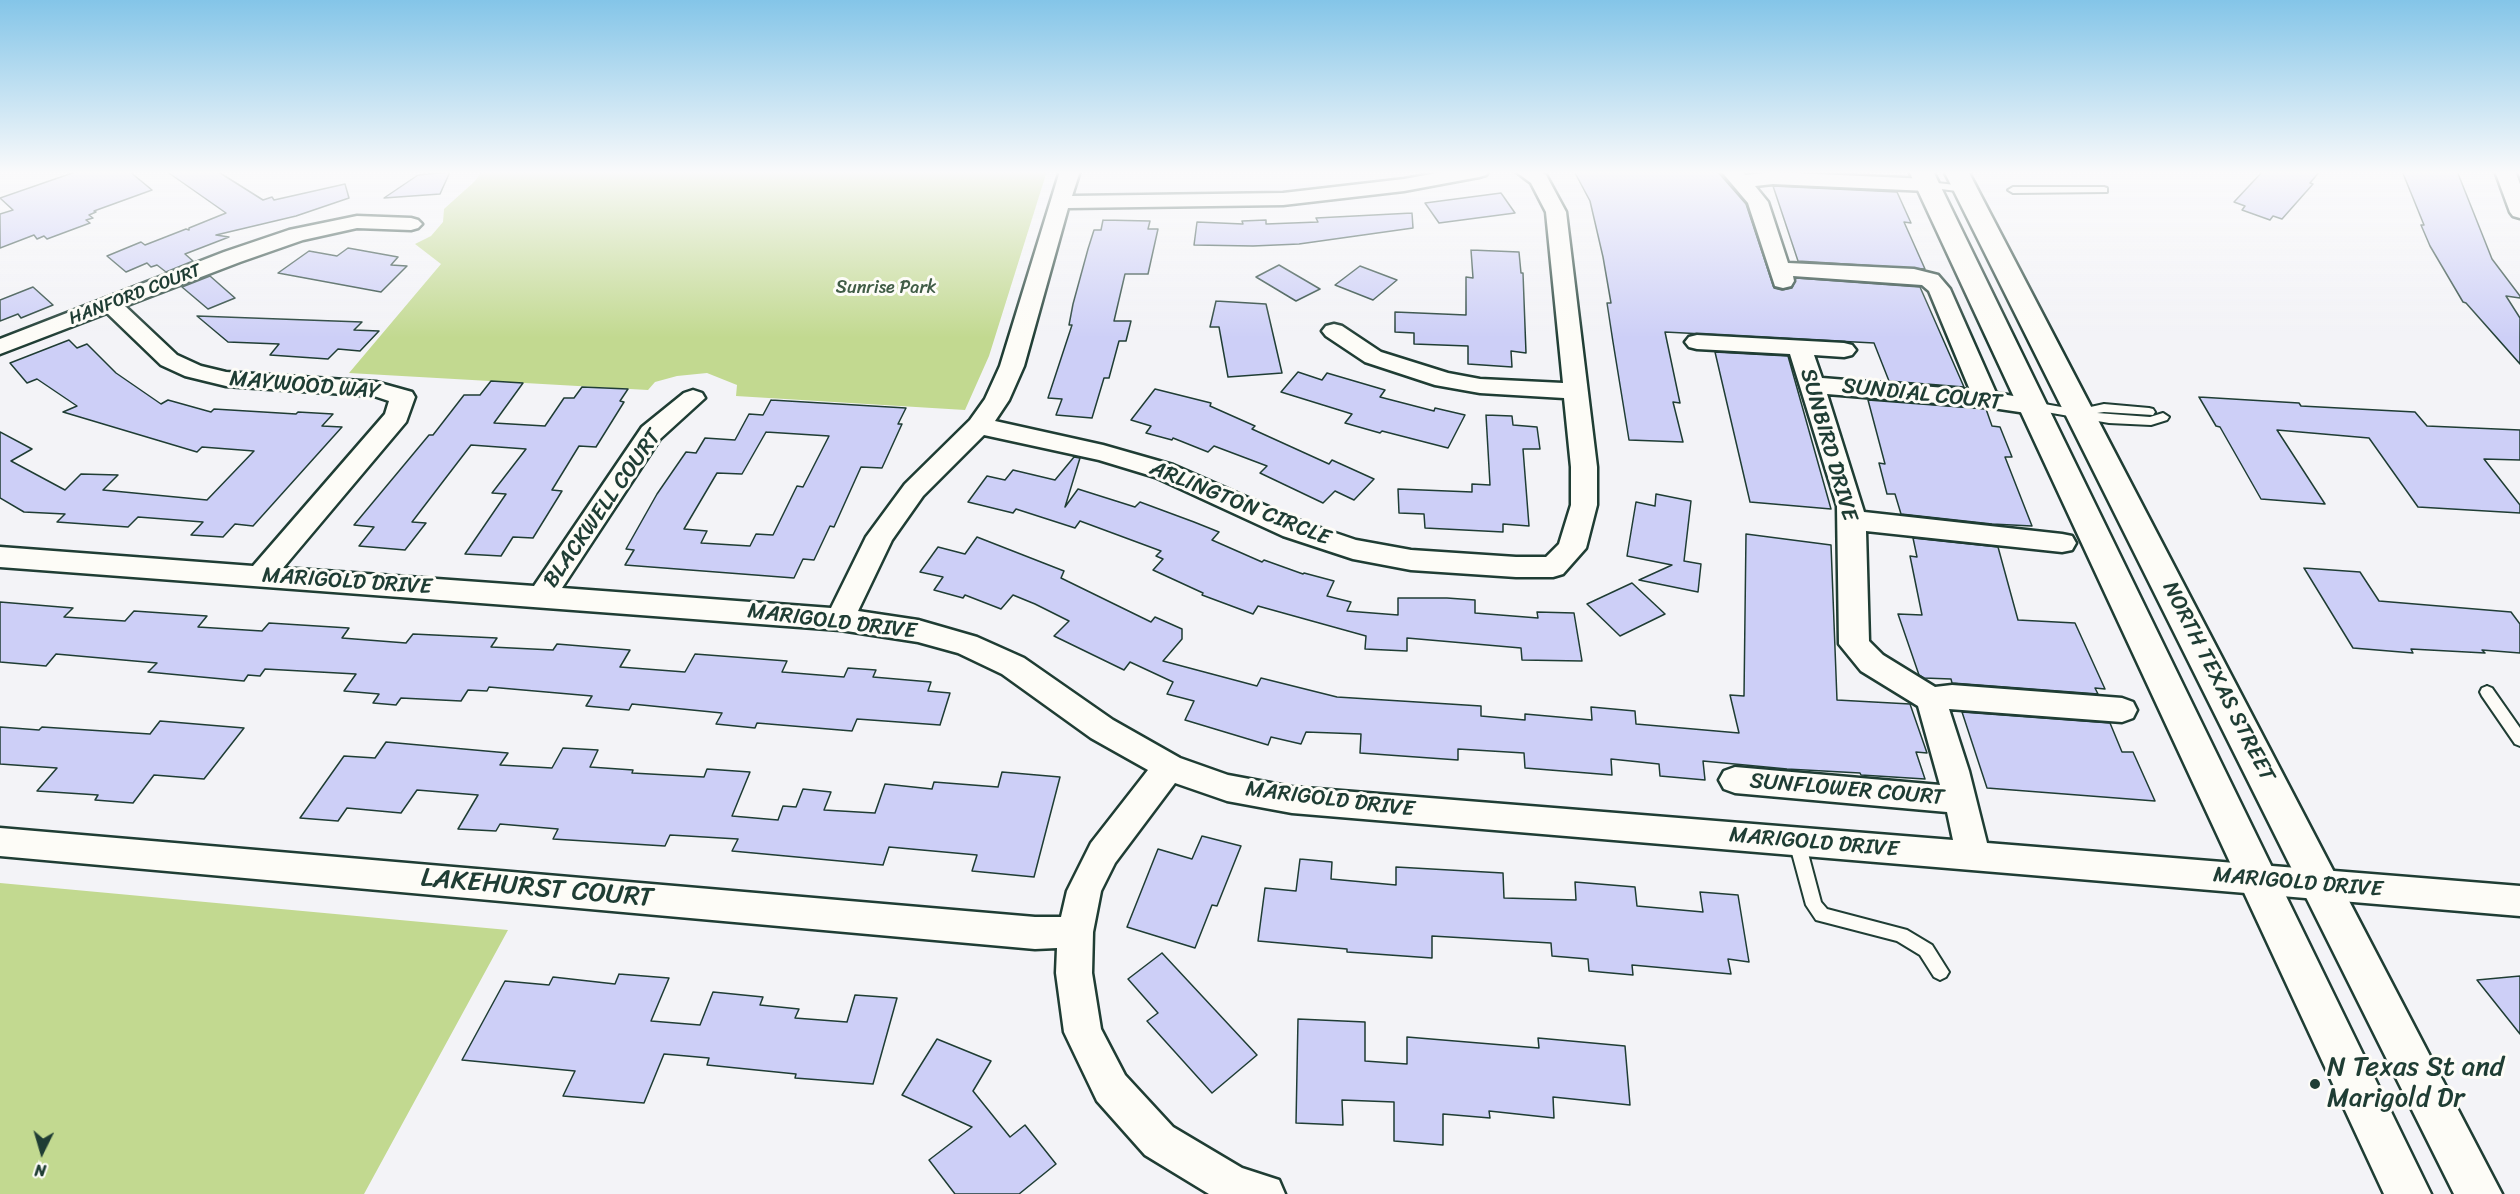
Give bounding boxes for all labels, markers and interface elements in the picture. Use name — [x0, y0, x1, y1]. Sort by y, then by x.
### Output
street label: HANFORD COURT — [66, 260, 204, 330]
park label: Sunrise Park — [836, 277, 936, 299]
street label: MAYWOOD WAY — [228, 366, 382, 406]
street label: SUNBIRD DRIVE — [1794, 366, 1862, 524]
street label: SUNDIAL COURT — [1841, 373, 2003, 417]
street label: BLACKWELL COURT — [539, 425, 667, 593]
street label: ARLINGTON CIRCLE — [1146, 456, 1334, 552]
street label: MARIGOLD DRIVE — [261, 563, 433, 601]
street label: NORTH TEXAS STREET — [2156, 578, 2280, 786]
street label: MARIGOLD DRIVE — [746, 599, 918, 645]
street label: SUNFLOWER COURT — [1749, 768, 1945, 812]
street label: MARIGOLD DRIVE — [1244, 777, 1416, 823]
street label: MARIGOLD DRIVE — [1728, 822, 1900, 864]
street label: MARIGOLD DRIVE — [2212, 862, 2384, 904]
street label: LAKEHURST COURT — [419, 863, 655, 915]
place label: N Texas St and Marigold Dr — [2327, 1052, 2504, 1115]
marker: N Texas St and Marigold Dr — [2308, 1077, 2322, 1091]
north arrow — [12, 1122, 72, 1182]
text: N — [34, 1156, 47, 1185]

